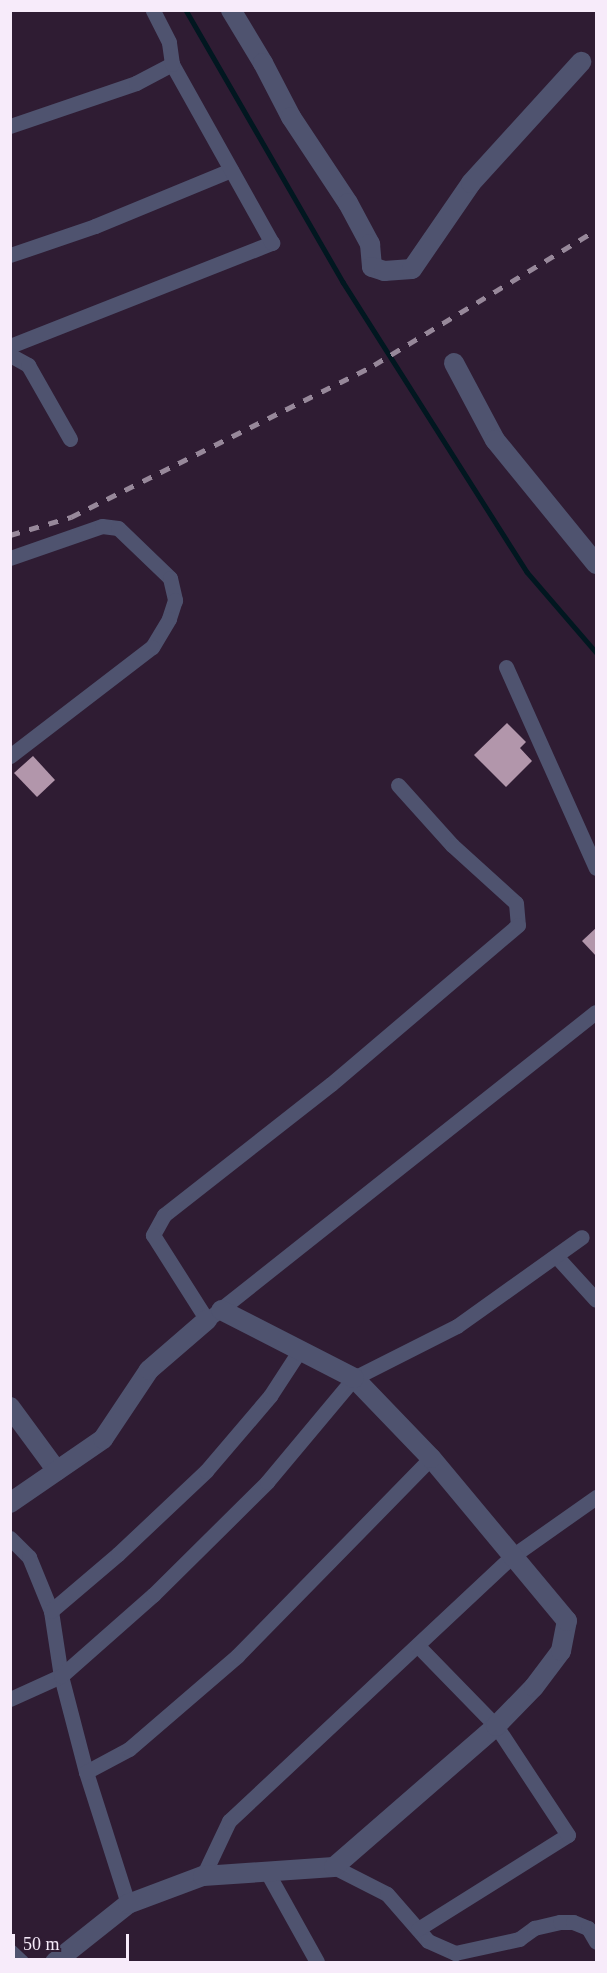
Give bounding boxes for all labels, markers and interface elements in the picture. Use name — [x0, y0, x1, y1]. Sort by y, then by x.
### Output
scale bar — [15, 1922, 132, 1960]
text: 50 m — [23, 1934, 60, 1954]

